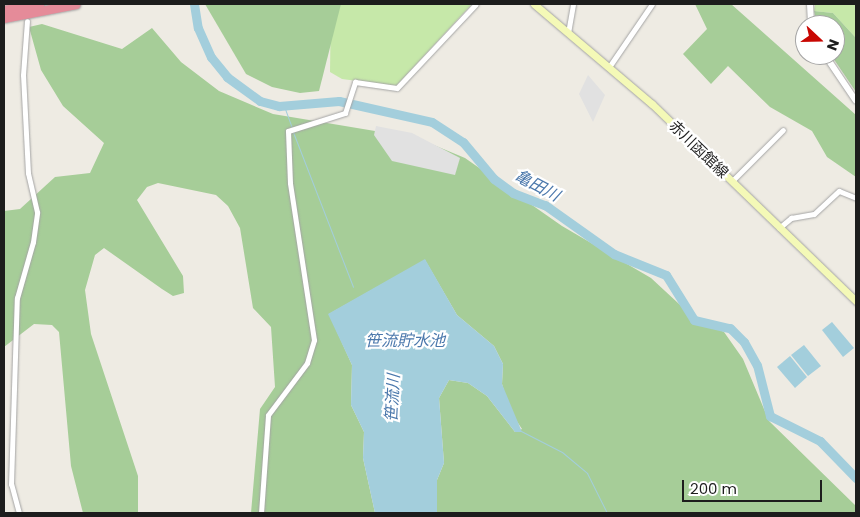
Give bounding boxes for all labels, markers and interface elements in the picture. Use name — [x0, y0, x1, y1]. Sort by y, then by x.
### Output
north arrow — [795, 15, 845, 65]
text: N — [822, 37, 844, 54]
street label: 赤川函館線 — [666, 116, 732, 182]
water label: 亀田川 — [511, 166, 563, 206]
water label: 笹流貯水池 — [365, 331, 445, 351]
water label: 笹流川 — [382, 374, 404, 422]
scale bar — [685, 470, 825, 502]
text: 200 m — [690, 478, 737, 499]

